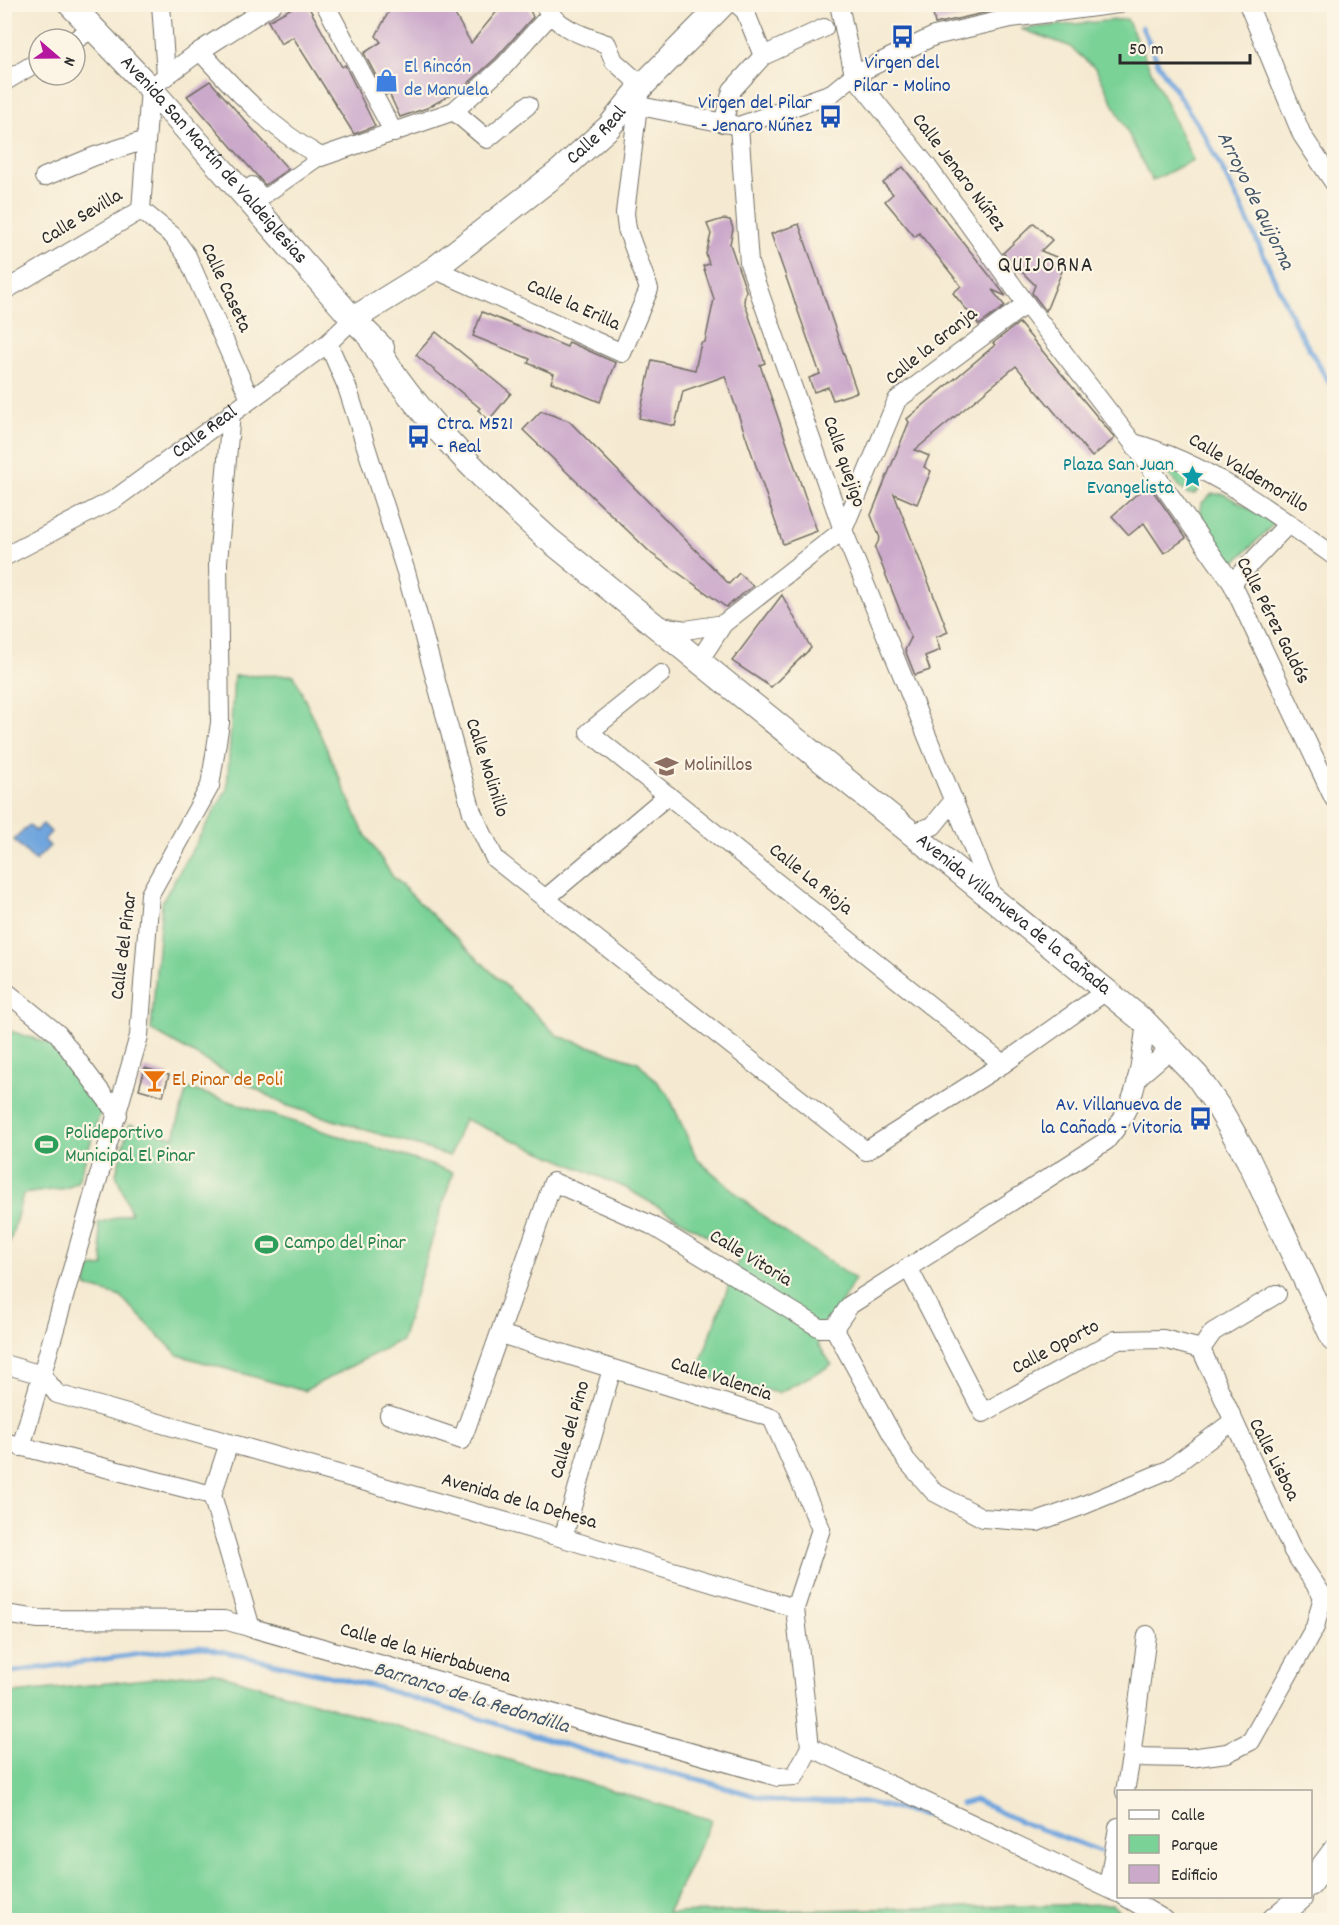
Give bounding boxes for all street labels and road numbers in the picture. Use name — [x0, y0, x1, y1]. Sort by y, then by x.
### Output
street label: Avenida San Martín de Valdeiglesias — [113, 50, 313, 271]
street label: Calle Real — [561, 100, 634, 172]
street label: Calle Jenaro Núñez — [904, 108, 1012, 238]
street label: Calle Sevilla — [36, 182, 129, 253]
street label: Calle Caseta — [192, 239, 258, 338]
street label: Calle la Erilla — [522, 273, 625, 339]
street label: Calle la Granja — [880, 301, 985, 393]
street label: Calle Real — [167, 399, 244, 466]
street label: Calle quejigo — [814, 413, 872, 512]
street label: Calle Valdemorillo — [1182, 427, 1314, 521]
street label: Calle Pérez Galdós — [1228, 553, 1316, 689]
street label: Calle Molinillo — [457, 715, 515, 821]
street label: Avenida Villanueva de la Cañada — [909, 828, 1117, 1003]
street label: Calle La Rioja — [762, 837, 859, 923]
street label: Calle del Pinar — [104, 890, 146, 1002]
street label: Calle Vitoria — [703, 1223, 797, 1295]
street label: Calle Oporto — [1007, 1313, 1105, 1383]
street label: Calle Valencia — [667, 1350, 776, 1410]
street label: Calle del Pino — [544, 1378, 598, 1482]
street label: Calle Lisboa — [1240, 1414, 1306, 1507]
street label: Avenida de la Dehesa — [438, 1466, 601, 1538]
street label: Calle de la Hierbabuena — [336, 1616, 514, 1692]

